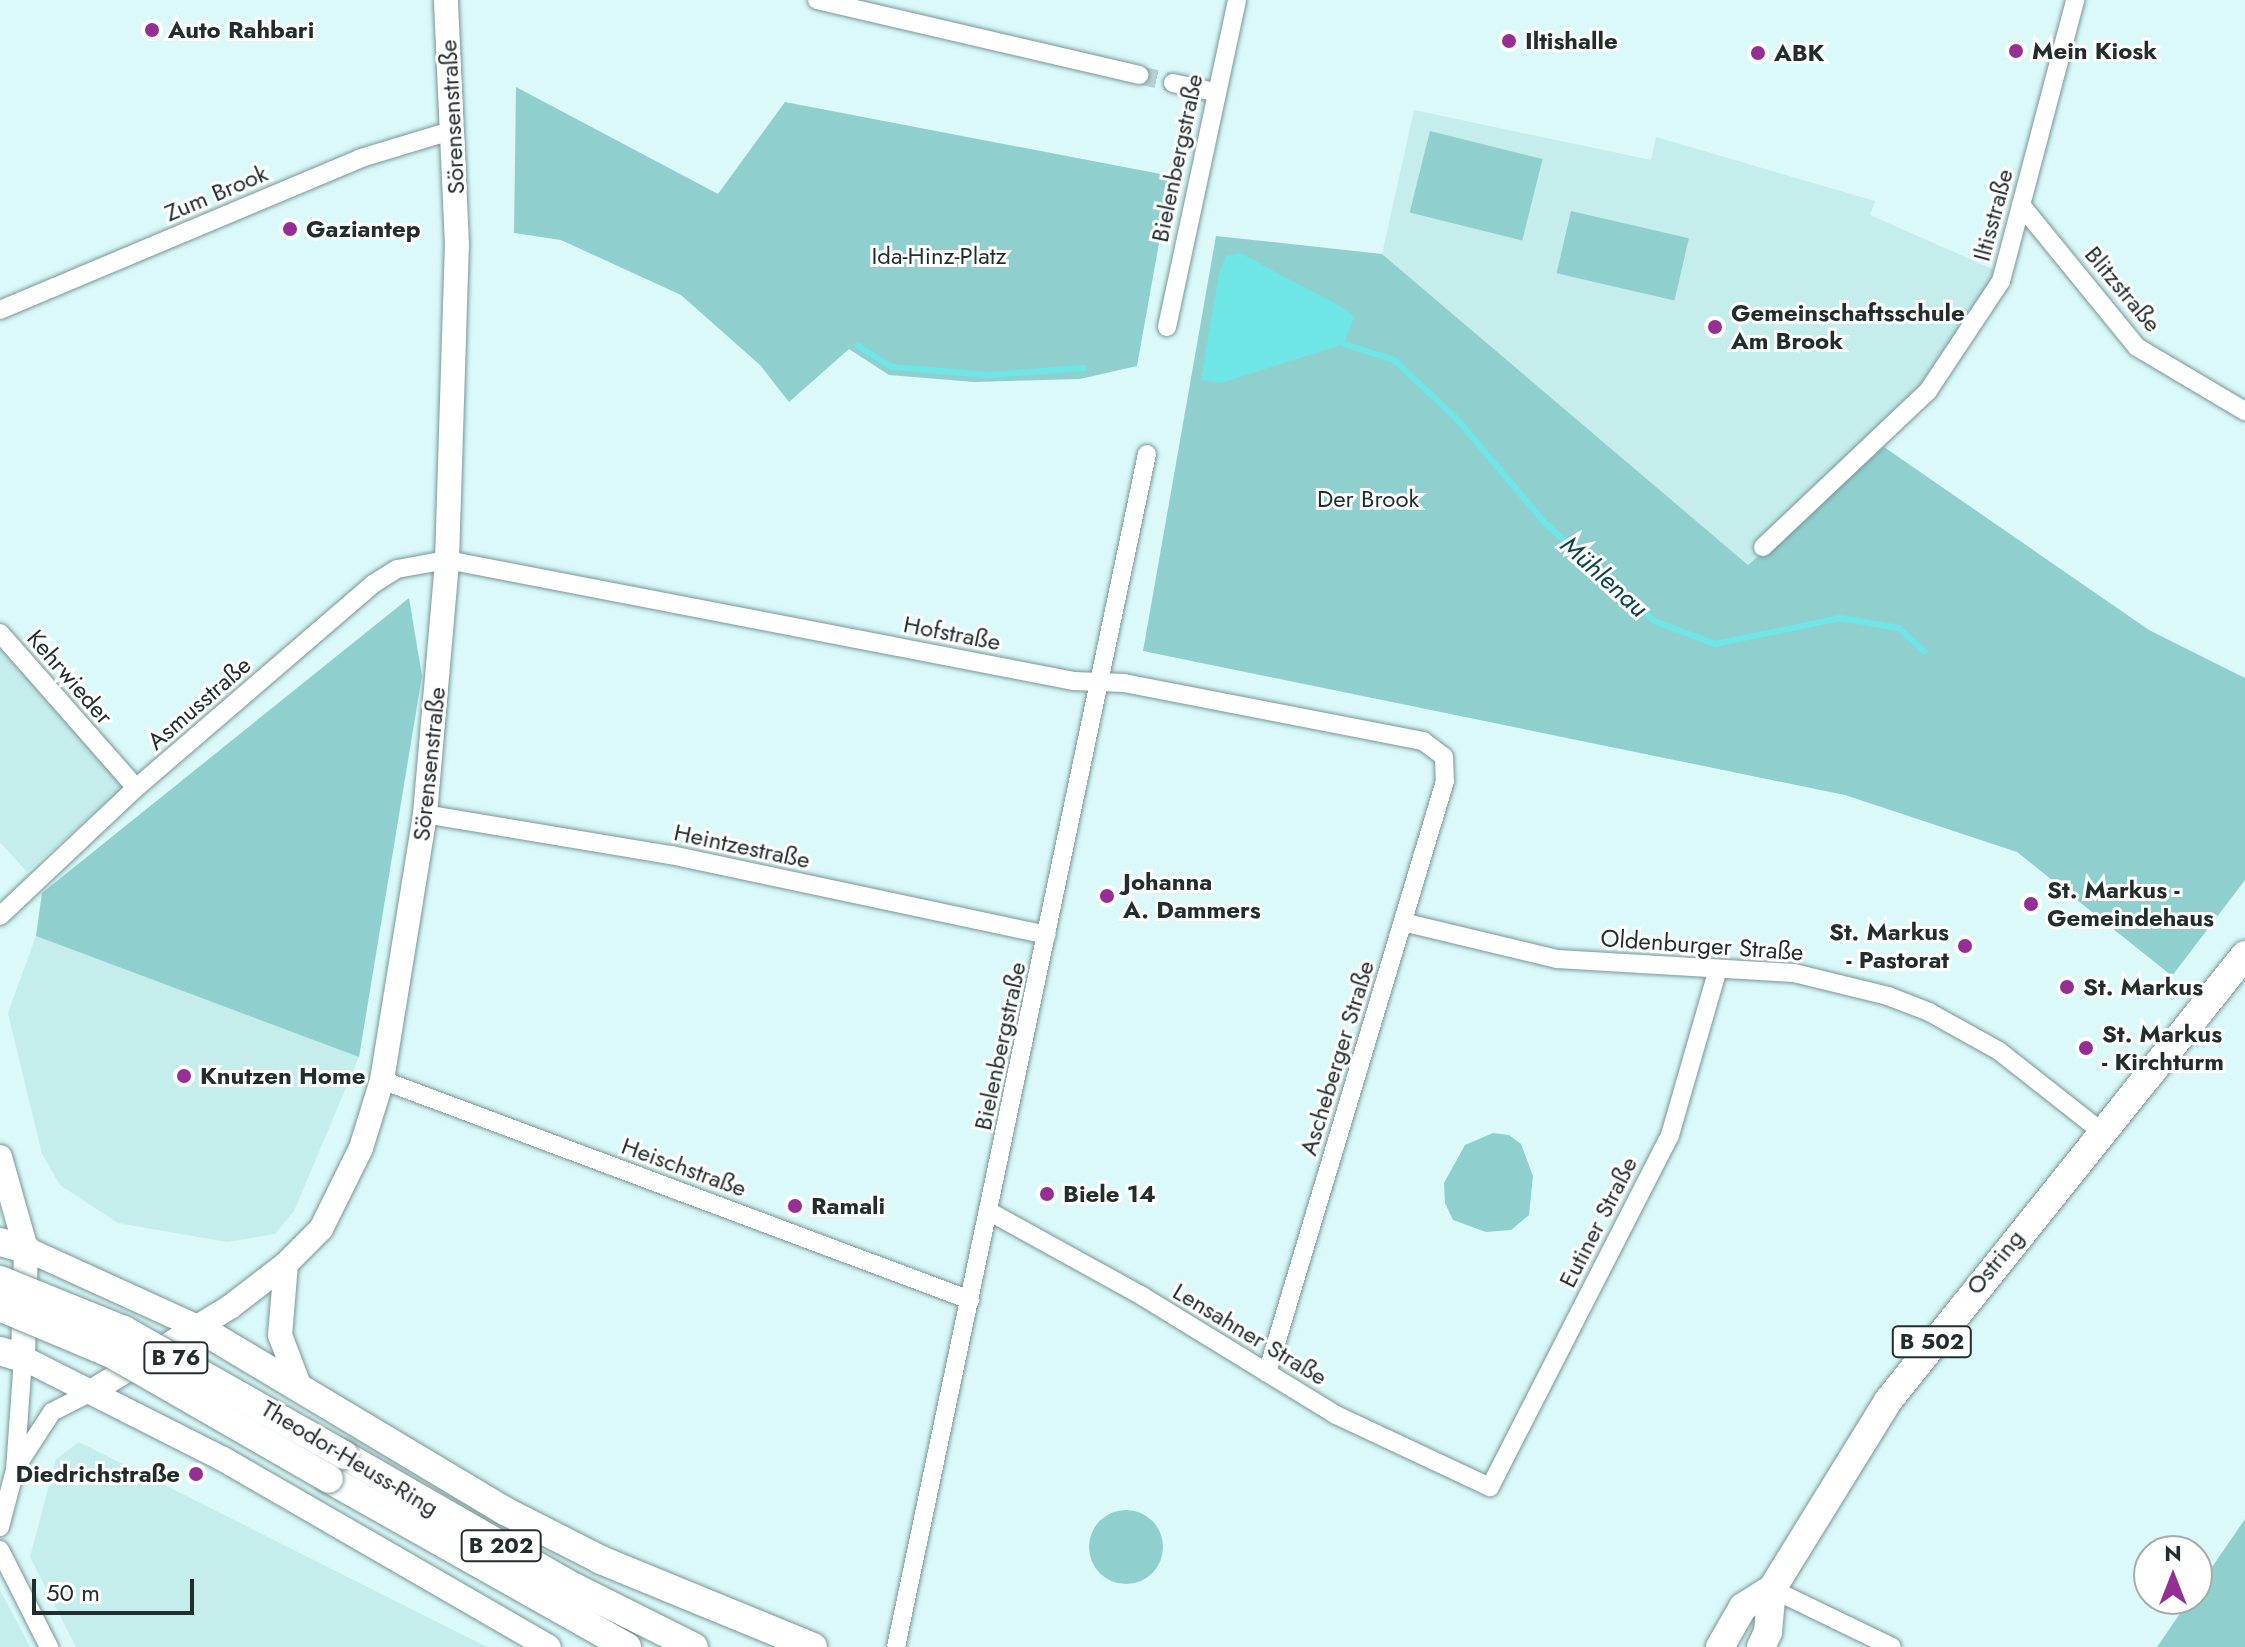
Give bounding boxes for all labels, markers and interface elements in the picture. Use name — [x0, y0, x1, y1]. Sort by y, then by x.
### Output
place label: Auto Rahbari — [168, 16, 314, 44]
marker: Auto Rahbari — [143, 21, 161, 39]
place label: Iltishalle — [1525, 27, 1618, 55]
marker: Iltishalle — [1500, 32, 1518, 50]
place label: Mein Kiosk — [2032, 37, 2157, 65]
street label: Sörensenstraße — [434, 39, 470, 195]
place label: ABK — [1774, 39, 1824, 67]
marker: Mein Kiosk — [2007, 42, 2025, 60]
marker: ABK — [1749, 44, 1767, 62]
street label: Bielenbergstraße — [1145, 71, 1209, 245]
street label: Zum Brook — [160, 158, 272, 228]
street label: Iltisstraße — [1967, 166, 2019, 264]
place label: Gaziantep — [306, 215, 421, 243]
marker: Gaziantep — [281, 220, 299, 238]
street label: Blitzstraße — [2079, 240, 2167, 338]
park label: Ida-Hinz-Platz — [871, 242, 1007, 270]
place label: Gemeinschaftsschule Am Brook — [1731, 299, 1965, 355]
marker: Gemeinschaftsschule Am Brook — [1706, 318, 1724, 336]
park label: Der Brook — [1317, 485, 1419, 513]
water label: Mühlenau — [1554, 530, 1654, 624]
street label: Hofstraße — [901, 609, 1003, 657]
street label: Kehrwieder — [21, 624, 119, 730]
street label: Asmusstraße — [141, 650, 257, 756]
street label: Sörensenstraße — [407, 685, 451, 843]
street label: Heintzestraße — [671, 818, 813, 874]
place label: Johanna A. Dammers — [1123, 868, 1261, 924]
place label: St. Markus - Gemeindehaus — [2047, 876, 2214, 932]
marker: Johanna A. Dammers — [1098, 887, 1116, 905]
marker: St. Markus - Gemeindehaus — [2022, 895, 2040, 913]
place label: St. Markus - Pastorat — [1829, 918, 1949, 974]
street label: Oldenburger Straße — [1600, 924, 1804, 966]
marker: St. Markus - Pastorat — [1956, 937, 1974, 955]
street label: Ascheberger Straße — [1294, 957, 1380, 1159]
street label: Bielenbergstraße — [968, 959, 1032, 1133]
place label: St. Markus — [2083, 973, 2203, 1001]
marker: St. Markus — [2058, 978, 2076, 996]
place label: St. Markus - Kirchturm — [2102, 1020, 2224, 1076]
marker: St. Markus - Kirchturm — [2077, 1039, 2095, 1057]
place label: Knutzen Home — [200, 1062, 365, 1090]
marker: Knutzen Home — [175, 1067, 193, 1085]
street label: Heischstraße — [618, 1131, 750, 1203]
street label: Eutiner Straße — [1553, 1152, 1643, 1292]
place label: Biele 14 — [1063, 1180, 1156, 1208]
marker: Biele 14 — [1038, 1185, 1056, 1203]
place label: Ramali — [811, 1192, 885, 1220]
marker: Ramali — [786, 1197, 804, 1215]
street label: Ostring — [1960, 1224, 2030, 1300]
street label: Lensahner Straße — [1168, 1277, 1332, 1391]
road number: B 502 — [1890, 1324, 1974, 1360]
road number: B 76 — [142, 1340, 210, 1376]
street label: Theodor-Heuss-Ring — [256, 1394, 444, 1522]
place label: Diedrichstraße — [16, 1460, 180, 1488]
marker: Diedrichstraße — [187, 1465, 205, 1483]
road number: B 202 — [459, 1528, 543, 1564]
north arrow — [2133, 1535, 2213, 1615]
text: N — [2164, 1537, 2182, 1569]
scale bar — [36, 1563, 198, 1613]
text: 50 m — [46, 1575, 100, 1610]

